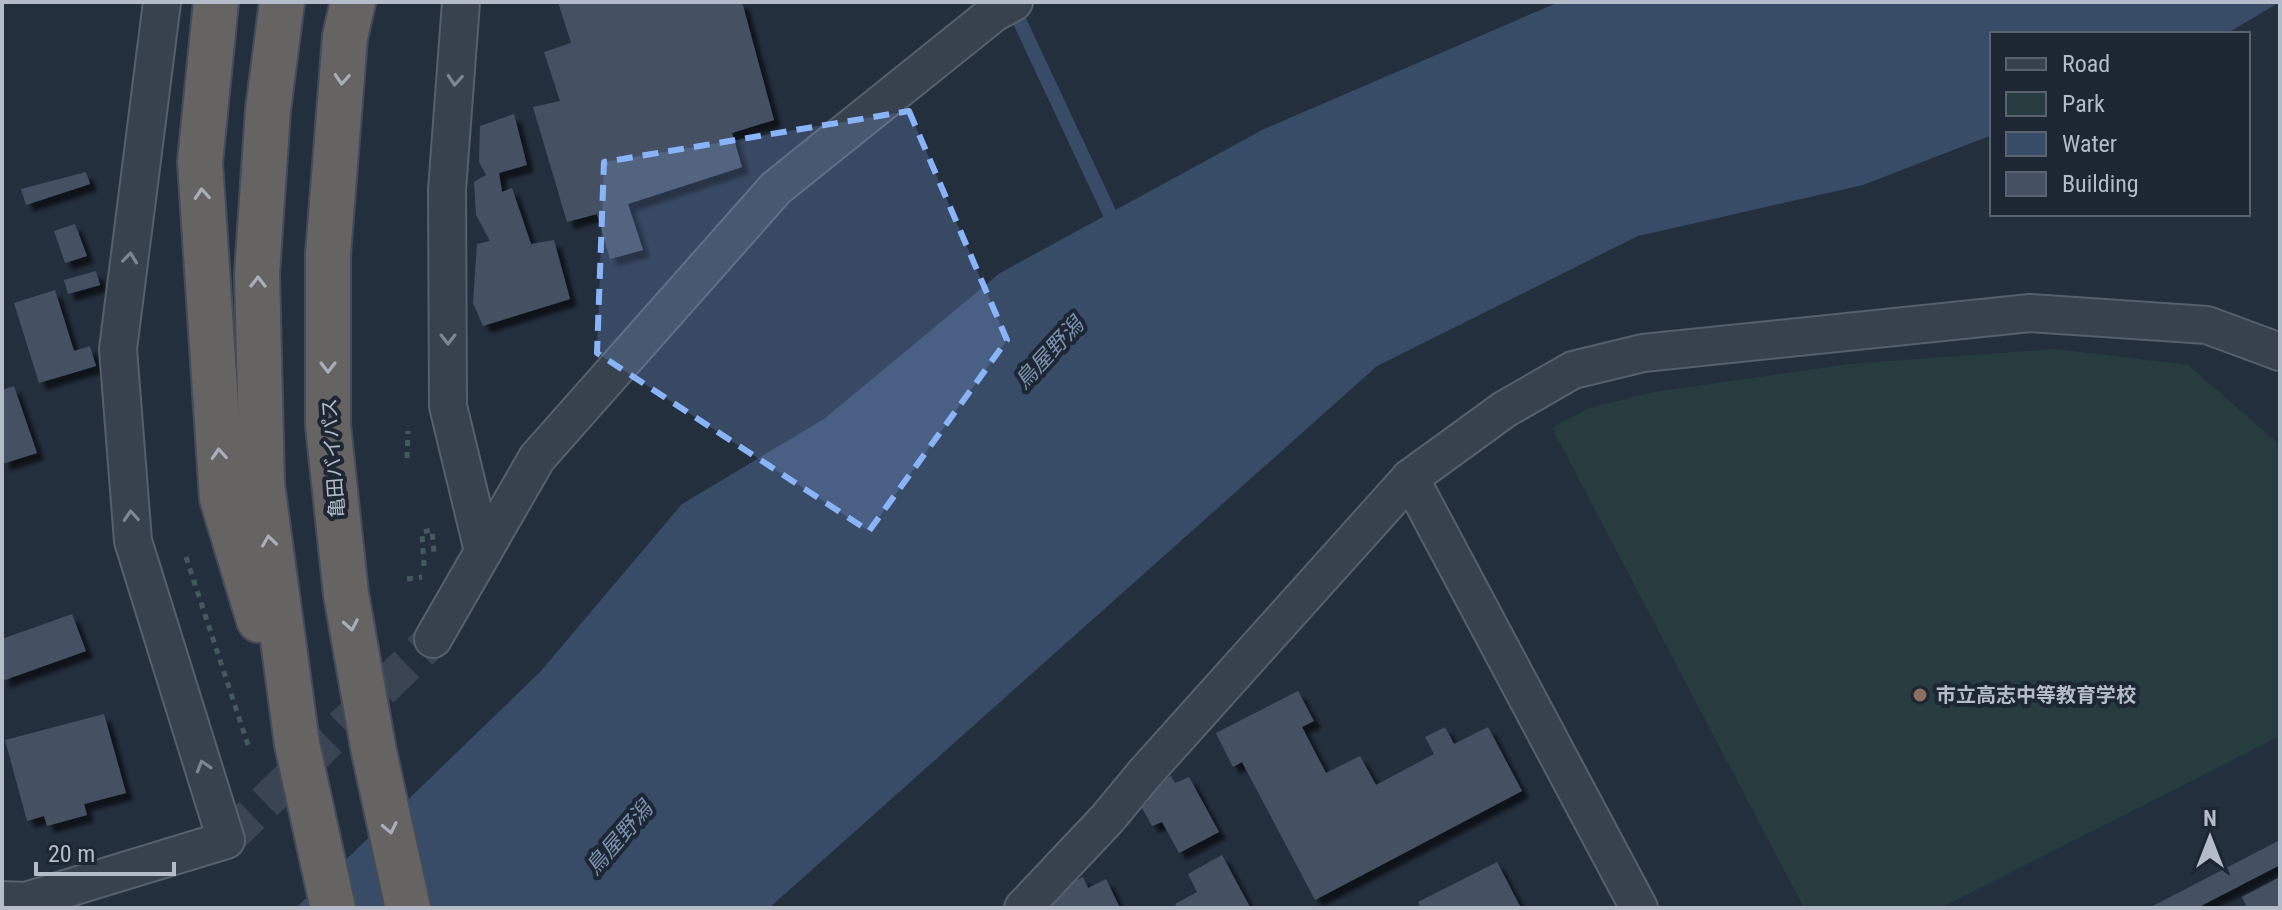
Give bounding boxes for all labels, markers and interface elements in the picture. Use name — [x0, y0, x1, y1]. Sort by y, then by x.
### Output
legend — [1990, 32, 2250, 216]
text: Road — [2062, 50, 2110, 78]
one-way arrow — [334, 73, 351, 86]
one-way arrow — [447, 74, 464, 87]
text: Park — [2062, 90, 2105, 118]
text: Water — [2062, 130, 2117, 158]
text: Building — [2062, 170, 2139, 198]
one-way arrow — [194, 187, 211, 200]
one-way arrow — [121, 251, 138, 264]
one-way arrow — [249, 275, 267, 288]
water label: 鳥屋野潟 — [1010, 310, 1090, 394]
one-way arrow — [439, 333, 457, 346]
one-way arrow — [319, 361, 337, 374]
street label: 亀田バイパス — [317, 398, 349, 518]
one-way arrow — [211, 447, 228, 460]
one-way arrow — [123, 509, 140, 522]
one-way arrow — [261, 534, 278, 547]
one-way arrow — [342, 618, 359, 632]
place label: 市立高志中等教育学校 — [1936, 683, 2136, 707]
marker: 市立高志中等教育学校 — [1911, 686, 1929, 704]
one-way arrow — [196, 759, 212, 773]
water label: 鳥屋野潟 — [581, 794, 659, 879]
north arrow — [2170, 798, 2250, 878]
text: N — [2203, 806, 2217, 831]
one-way arrow — [381, 821, 398, 835]
scale bar — [36, 826, 174, 876]
text: 20 m — [48, 840, 95, 868]

